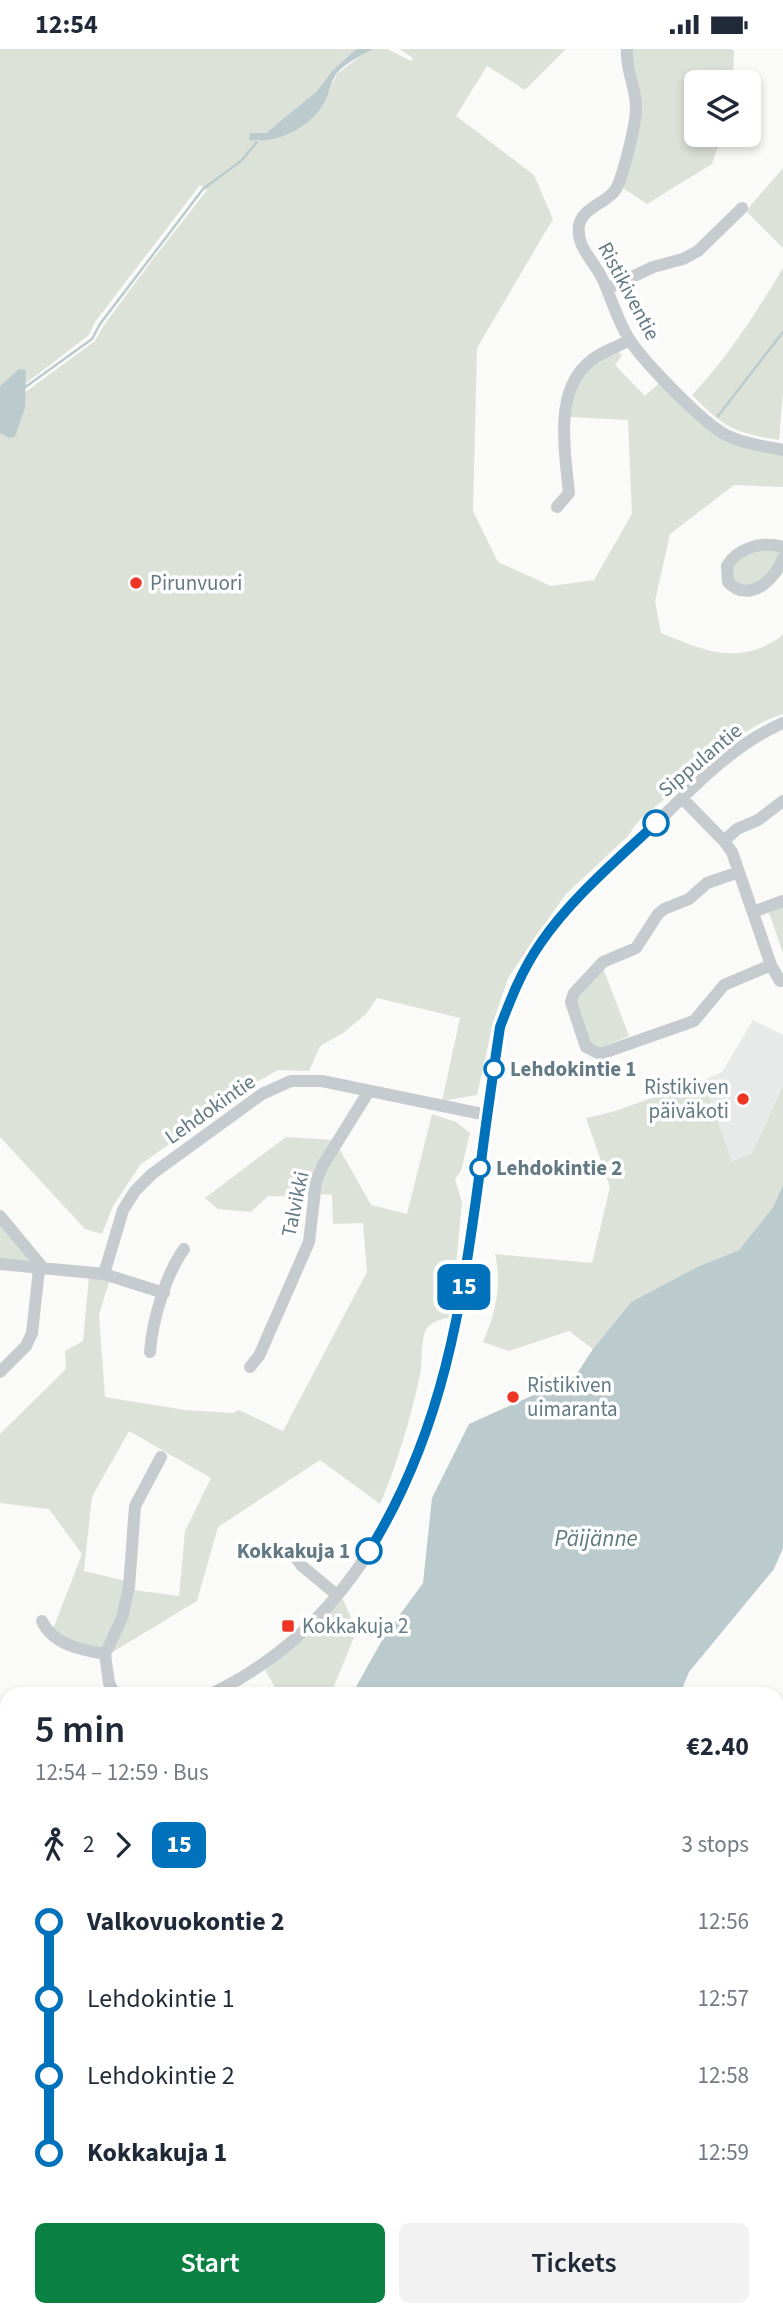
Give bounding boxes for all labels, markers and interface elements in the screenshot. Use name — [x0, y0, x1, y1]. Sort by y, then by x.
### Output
text: 12:54 — [35, 6, 98, 43]
map controls — [684, 70, 761, 147]
button: layers — [684, 70, 761, 147]
street label: Ristikiventie — [590, 236, 668, 346]
place label: Pirunvuori — [150, 568, 242, 598]
marker: Pirunvuori — [128, 575, 144, 591]
street label: Sippulantie — [652, 716, 748, 804]
unlabelled marker — [643, 810, 669, 836]
place label: Lehdokintie 1 — [510, 1054, 636, 1084]
marker: Lehdokintie 1 — [484, 1059, 504, 1079]
street label: Lehdokintie — [159, 1067, 261, 1151]
place label: Ristikiven päiväkoti — [644, 1072, 729, 1126]
marker: Ristikiven päiväkoti — [735, 1091, 751, 1107]
place label: Lehdokintie 2 — [496, 1153, 622, 1183]
marker: Lehdokintie 2 — [470, 1158, 490, 1178]
street label: Talvikki — [273, 1168, 317, 1240]
line badge: 15 — [433, 1264, 496, 1310]
text: 15 — [451, 1269, 477, 1304]
place label: Ristikiven uimaranta — [527, 1370, 618, 1424]
marker: Ristikiven uimaranta — [505, 1389, 521, 1405]
water label: Päijänne — [554, 1522, 638, 1555]
place label: Kokkakuja 1 — [237, 1536, 350, 1566]
marker: Kokkakuja 1 — [356, 1538, 382, 1564]
place label: Kokkakuja 2 — [302, 1611, 409, 1641]
marker: Kokkakuja 2 — [280, 1618, 296, 1634]
text: 5 min — [35, 1703, 125, 1757]
text: €2.40 — [686, 1728, 749, 1765]
text: 12:54 – 12:59 · Bus — [35, 1756, 209, 1789]
icon: walk — [35, 1826, 73, 1864]
icon: forward — [104, 1826, 142, 1864]
text: 15 — [166, 1827, 192, 1862]
text: 2 — [83, 1828, 94, 1861]
text: 3 stops — [682, 1828, 749, 1861]
text: Valkovuokontie 2 — [87, 1903, 285, 1940]
text: 12:56 — [698, 1905, 749, 1938]
text: Lehdokintie 1 — [87, 1980, 235, 2017]
text: 12:57 — [698, 1982, 749, 2015]
text: Lehdokintie 2 — [87, 2057, 235, 2094]
text: 12:58 — [698, 2059, 749, 2092]
text: Kokkakuja 1 — [87, 2134, 227, 2171]
text: 12:59 — [698, 2136, 749, 2169]
button: Start — [35, 2223, 385, 2303]
button: Tickets — [399, 2223, 749, 2303]

